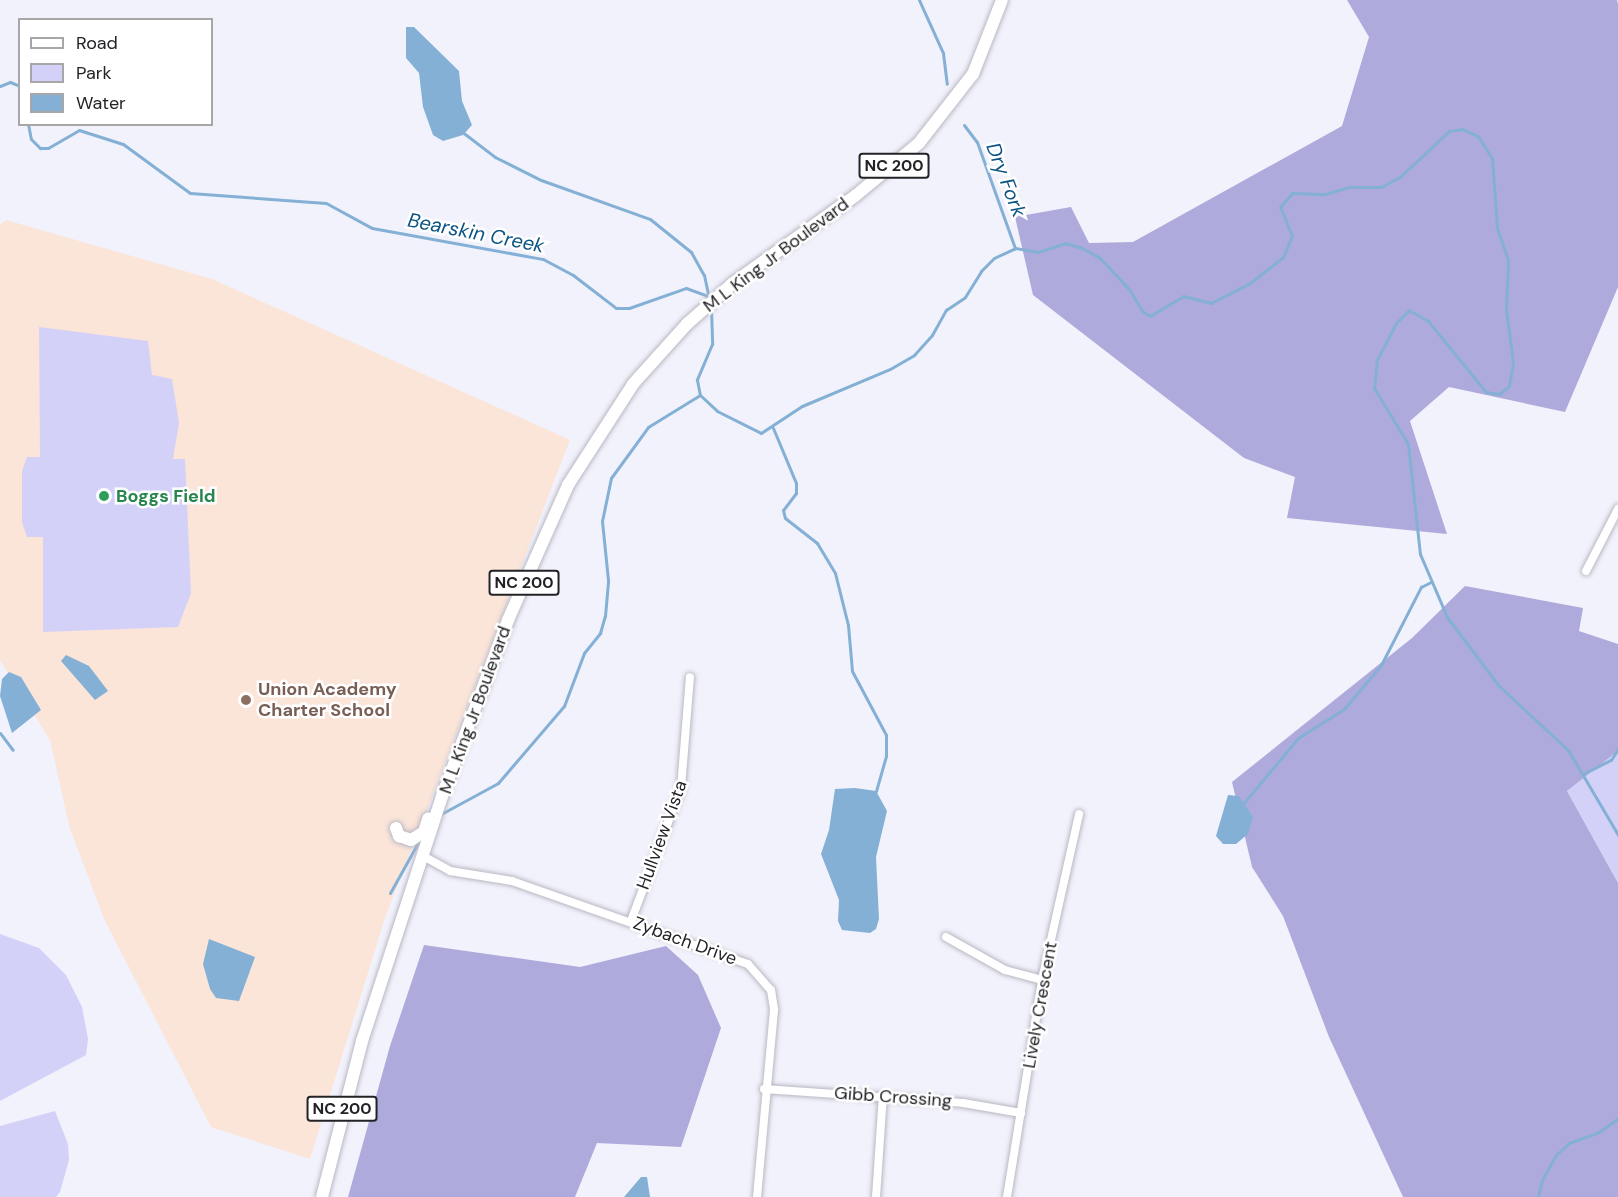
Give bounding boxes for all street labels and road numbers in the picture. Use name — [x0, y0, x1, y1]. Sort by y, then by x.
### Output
road number: NC 200 — [858, 153, 930, 179]
street label: M L King Jr Boulevard — [699, 193, 853, 317]
road number: NC 200 — [488, 570, 560, 596]
street label: M L King Jr Boulevard — [435, 623, 515, 797]
street label: Hullview Vista — [632, 777, 692, 893]
street label: Zybach Drive — [630, 912, 740, 970]
street label: Lively Crescent — [1018, 940, 1062, 1070]
street label: Gibb Crossing — [833, 1082, 953, 1112]
road number: NC 200 — [306, 1096, 378, 1122]

